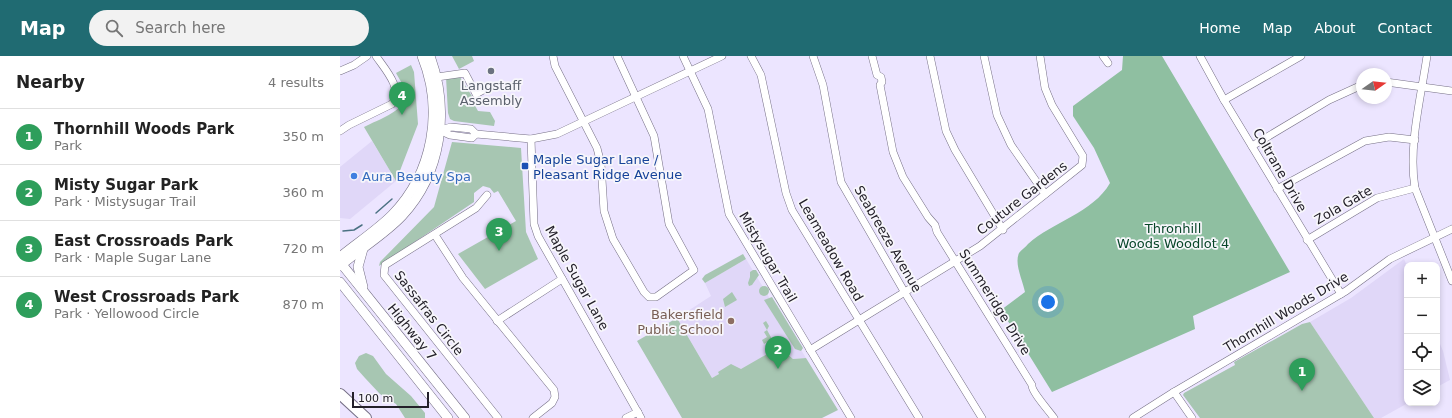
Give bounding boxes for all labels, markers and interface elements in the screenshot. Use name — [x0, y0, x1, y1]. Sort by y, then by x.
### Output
search box — [89, 10, 369, 46]
text: Map — [20, 17, 65, 39]
icon: search — [103, 17, 125, 39]
text: Search here — [135, 19, 225, 37]
text: Home — [1199, 20, 1241, 36]
text: Map — [1263, 20, 1292, 36]
text: About — [1314, 20, 1356, 36]
text: Contact — [1378, 20, 1432, 36]
marker: Langstaff Assembly — [486, 66, 496, 76]
north arrow — [1356, 68, 1392, 104]
text: Nearby — [16, 72, 85, 92]
text: 4 results — [268, 75, 324, 90]
place label: Langstaff Assembly — [460, 78, 523, 108]
pin: 4 — [389, 82, 415, 115]
text: Thornhill Woods Park — [54, 120, 234, 138]
street label: Coltrane Drive — [1250, 126, 1310, 214]
text: 1 — [24, 129, 34, 144]
text: 350 m — [282, 129, 324, 144]
text: Park — [54, 138, 82, 153]
place label: Maple Sugar Lane / Pleasant Ridge Avenue — [533, 152, 682, 182]
street label: Couture Gardens — [974, 158, 1070, 238]
marker: Maple Sugar Lane / Pleasant Ridge Avenue — [520, 161, 530, 171]
place label: Aura Beauty Spa — [362, 169, 471, 184]
marker: Aura Beauty Spa — [349, 171, 359, 181]
text: Misty Sugar Park — [54, 176, 198, 194]
street label: Seabreeze Avenue — [851, 183, 925, 295]
street label: Zola Gate — [1312, 183, 1374, 227]
text: 2 — [24, 185, 34, 200]
text: 360 m — [282, 185, 324, 200]
text: Park · Mistysugar Trail — [54, 194, 196, 209]
street label: Leameadow Road — [796, 196, 866, 304]
street label: Mistysugar Trail — [736, 209, 800, 305]
pin: 3 — [486, 218, 512, 251]
park label: Thronhill Woods Woodlot 4 — [1117, 221, 1229, 251]
street label: Maple Sugar Lane — [542, 223, 612, 333]
text: East Crossroads Park — [54, 232, 233, 250]
text: 3 — [24, 241, 34, 256]
text: 720 m — [282, 241, 324, 256]
street label: Summeridge Drive — [956, 246, 1034, 358]
text: Park · Maple Sugar Lane — [54, 250, 211, 265]
map controls — [1404, 262, 1440, 406]
button: + — [1404, 262, 1440, 298]
street label: Sassafras Circle — [391, 268, 467, 358]
street label: Thornhill Woods Drive — [1220, 269, 1351, 356]
text: West Crossroads Park — [54, 288, 239, 306]
your location — [1038, 292, 1058, 312]
text: 4 — [24, 297, 34, 312]
text: 870 m — [282, 297, 324, 312]
button: − — [1404, 298, 1440, 334]
street label: Highway 7 — [385, 301, 439, 363]
text: Park · Yellowood Circle — [54, 306, 199, 321]
place label: Bakersfield Public School — [637, 307, 723, 337]
marker: Bakersfield Public School — [726, 316, 736, 326]
button: locate — [1404, 334, 1440, 370]
pin: 2 — [765, 336, 791, 369]
pin: 1 — [1289, 358, 1315, 391]
button: layers — [1404, 370, 1440, 406]
scale bar — [352, 390, 429, 409]
text: 100 m — [358, 392, 393, 405]

